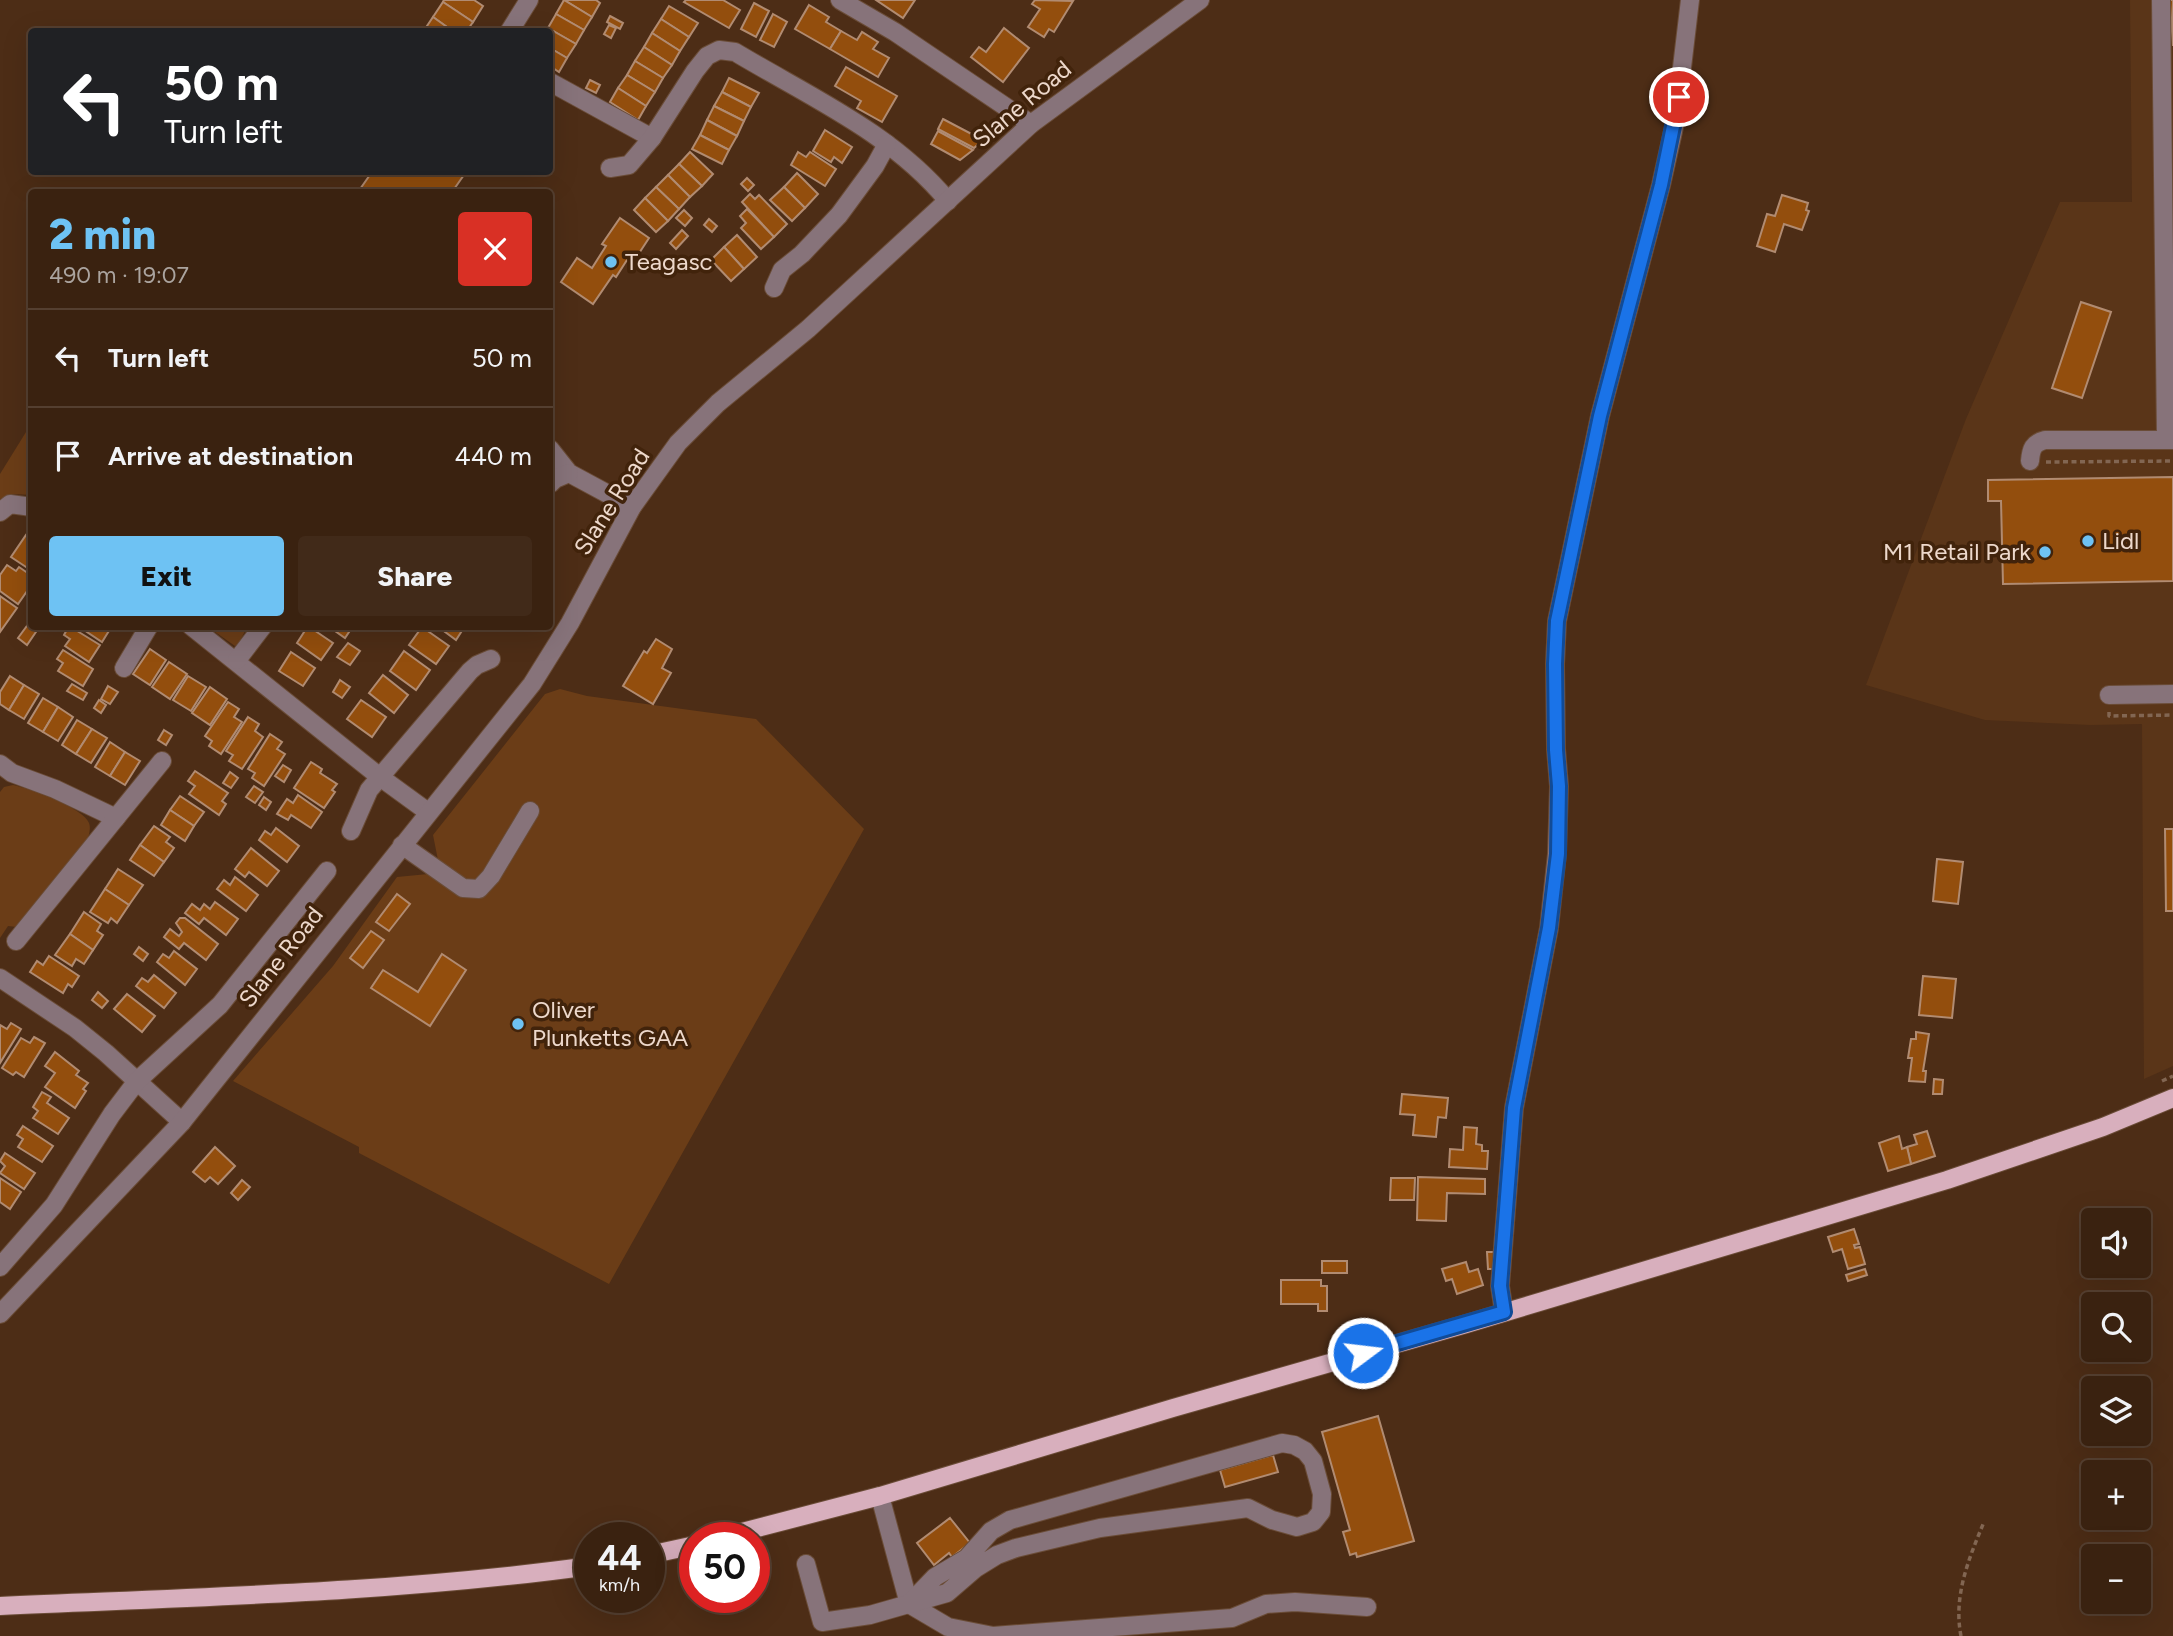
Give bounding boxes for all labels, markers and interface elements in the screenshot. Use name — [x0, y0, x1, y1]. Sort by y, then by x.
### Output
text: 50 m — [164, 53, 279, 112]
street label: Slane Road — [966, 54, 1077, 153]
icon: left — [49, 56, 140, 147]
pin — [1649, 67, 1709, 127]
icon: arrive — [1660, 78, 1698, 116]
text: Turn left — [164, 113, 283, 151]
text: 2 min — [49, 209, 156, 260]
button: close — [458, 212, 532, 286]
place label: Teagasc — [625, 247, 713, 276]
marker: Teagasc — [603, 254, 619, 270]
text: 490 m · 19:07 — [49, 261, 189, 289]
icon: left — [49, 339, 87, 377]
text: Turn left — [108, 342, 209, 374]
text: 50 m — [472, 342, 532, 374]
icon: arrive — [49, 437, 87, 475]
text: Arrive at destination — [108, 440, 353, 472]
text: 440 m — [454, 440, 532, 472]
street label: Slane Road — [568, 443, 656, 560]
place label: Lidl — [2102, 526, 2139, 555]
marker: Lidl — [2080, 533, 2096, 549]
button: Exit — [49, 536, 284, 616]
button: Share — [298, 536, 532, 616]
place label: M1 Retail Park — [1883, 537, 2031, 566]
marker: M1 Retail Park — [2037, 544, 2053, 560]
street label: Slane Road — [232, 901, 329, 1013]
place label: Oliver Plunketts GAA — [532, 995, 689, 1052]
marker: Oliver Plunketts GAA — [510, 1016, 526, 1032]
map controls — [2081, 1208, 2151, 1614]
button: sound — [2081, 1208, 2151, 1278]
button: search — [2081, 1292, 2151, 1362]
position arrow — [1326, 1316, 1400, 1390]
button: layers — [2081, 1376, 2151, 1446]
button: + — [2081, 1460, 2151, 1530]
speed limit sign: 50 — [679, 1522, 770, 1613]
text: 44 — [597, 1537, 642, 1579]
button: − — [2081, 1544, 2151, 1614]
text: km/h — [599, 1574, 640, 1596]

